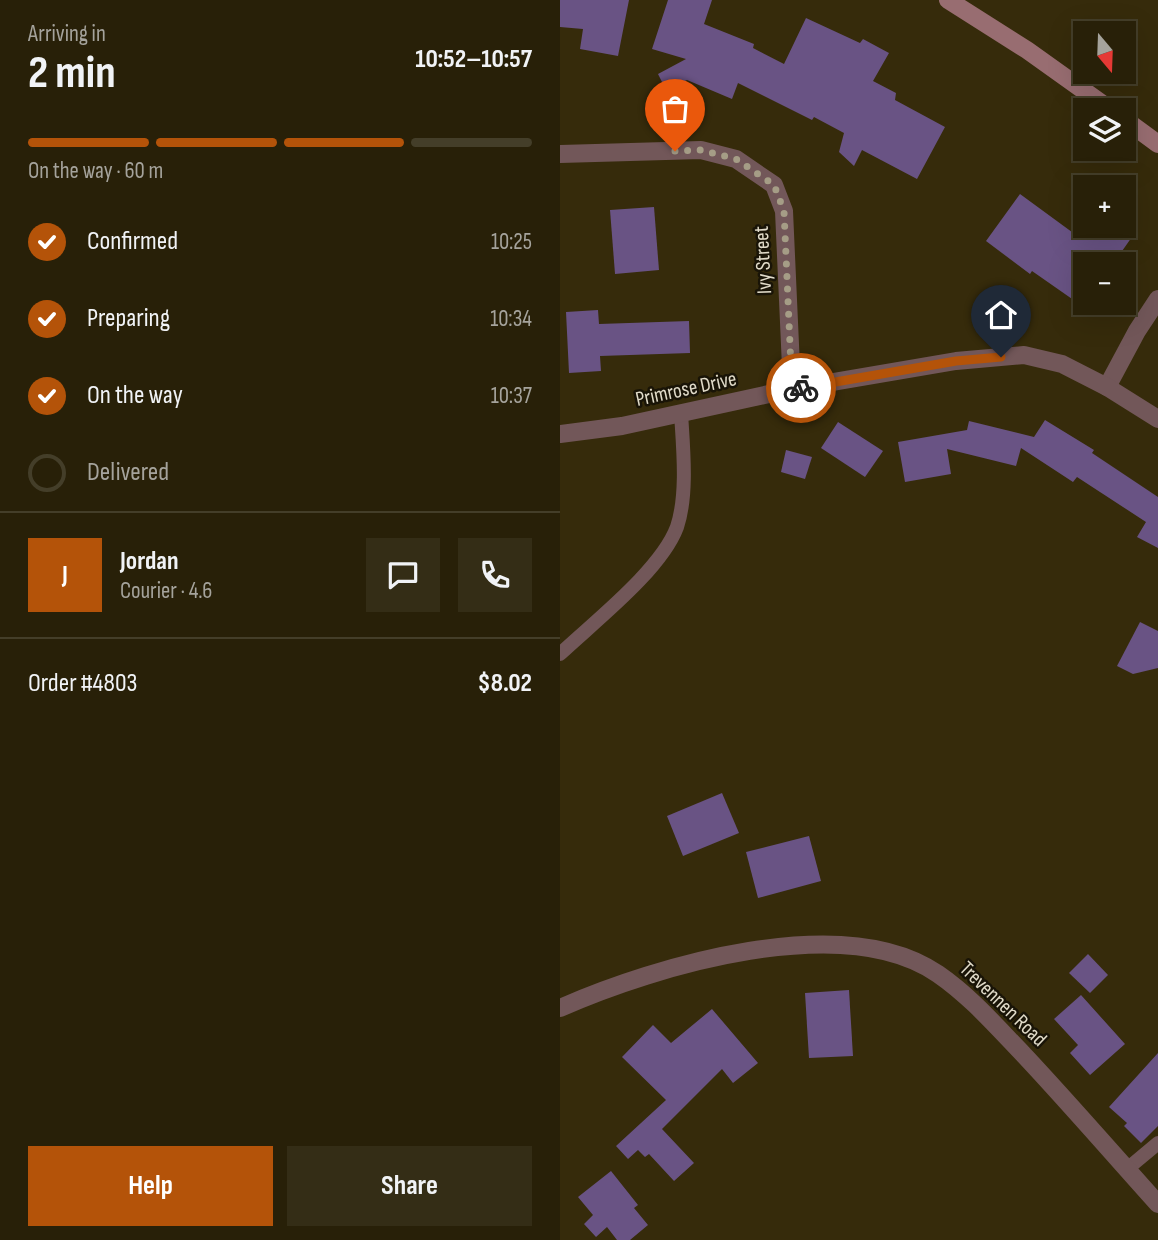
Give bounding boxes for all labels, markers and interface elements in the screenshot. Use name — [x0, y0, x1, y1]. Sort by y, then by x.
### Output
text: Arriving in — [28, 20, 106, 48]
north arrow — [1073, 21, 1136, 84]
map controls — [1073, 21, 1136, 315]
text: 10:52–10:57 — [415, 44, 532, 75]
text: 2 min — [28, 46, 116, 101]
pin — [645, 79, 705, 151]
icon: bag — [656, 90, 694, 128]
button: layers — [1073, 98, 1136, 161]
text: On the way · 60 m — [28, 157, 163, 185]
button: + — [1073, 175, 1136, 238]
icon: check — [28, 223, 66, 261]
street label: Ivy Street — [749, 225, 777, 295]
text: Confirmed — [87, 226, 178, 257]
text: 10:25 — [491, 228, 532, 256]
button: − — [1073, 252, 1136, 315]
pin — [971, 285, 1031, 357]
icon: home — [982, 296, 1020, 334]
icon: check — [28, 300, 66, 338]
text: Preparing — [87, 303, 170, 334]
text: 10:34 — [490, 305, 532, 333]
courier — [766, 353, 836, 423]
street label: Primrose Drive — [633, 366, 739, 412]
icon: bike — [782, 369, 820, 407]
icon: check — [28, 377, 66, 415]
text: On the way — [87, 380, 183, 411]
text: 10:37 — [491, 382, 532, 410]
text: Delivered — [87, 457, 169, 488]
button: chat — [366, 538, 440, 612]
button: phone — [458, 538, 532, 612]
text: Jordan — [120, 546, 178, 577]
text: J — [62, 560, 68, 591]
text: Courier · 4.6 — [120, 577, 212, 605]
text: Order #4803 — [28, 668, 137, 699]
text: $8.02 — [477, 668, 532, 699]
street label: Trevennen Road — [954, 956, 1052, 1052]
button: Help — [28, 1146, 273, 1226]
button: Share — [287, 1146, 532, 1226]

